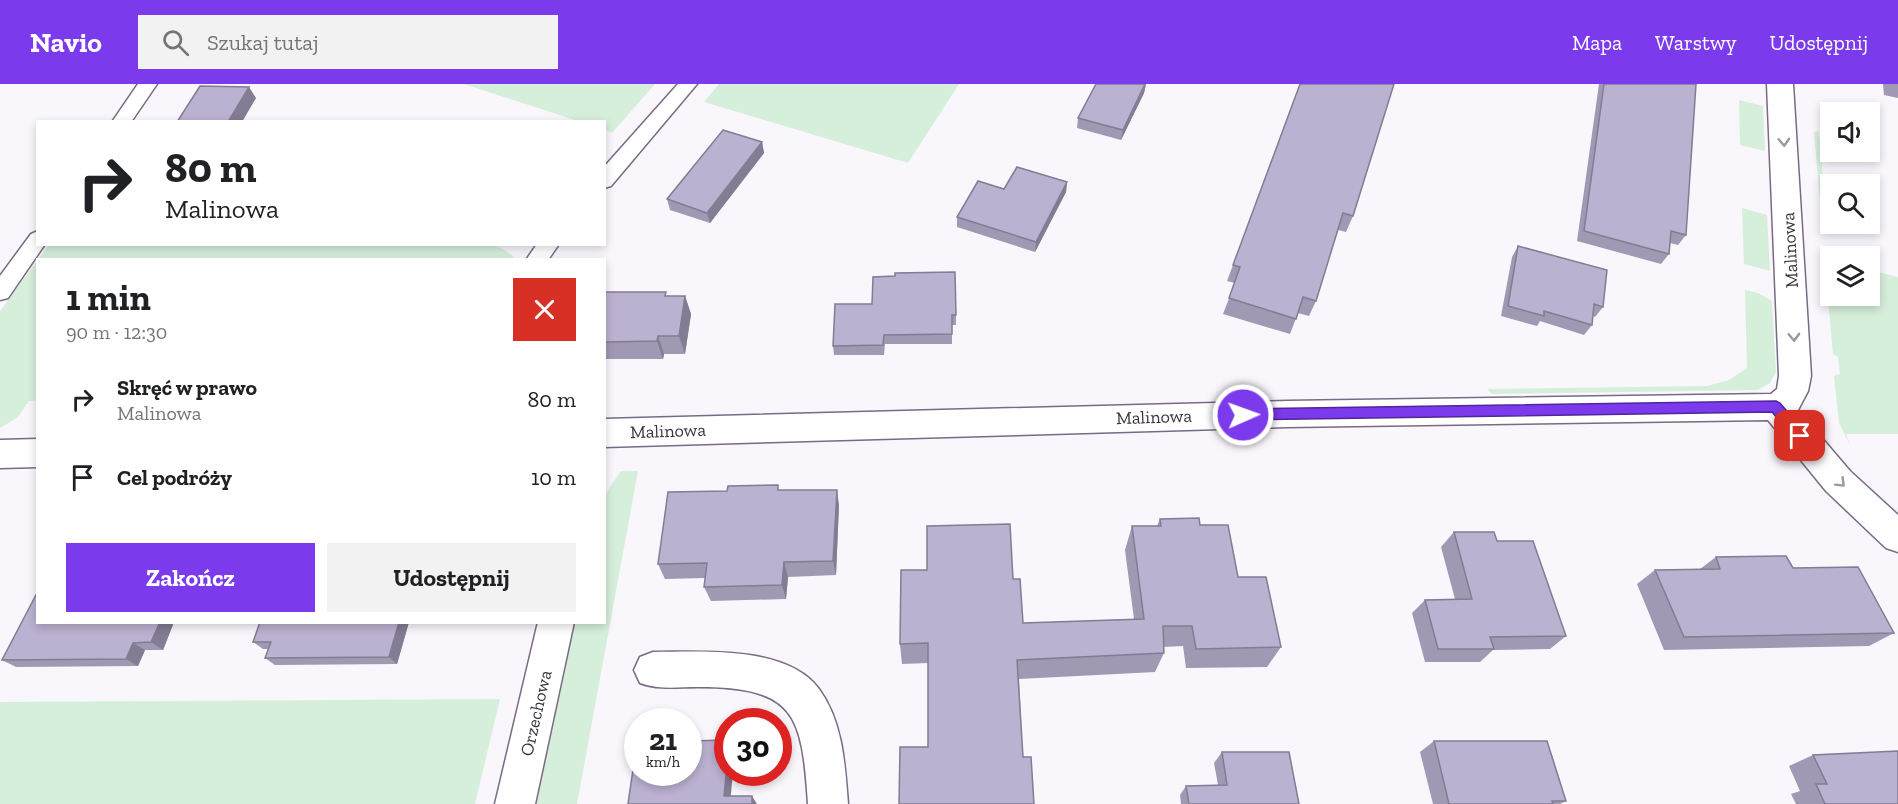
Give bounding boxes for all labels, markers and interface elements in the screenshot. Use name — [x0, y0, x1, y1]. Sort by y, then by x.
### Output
search box — [138, 15, 558, 69]
text: Navio — [30, 26, 102, 59]
icon: search — [159, 26, 192, 59]
text: Szukaj tutaj — [207, 29, 319, 56]
text: Mapa — [1572, 30, 1622, 55]
text: Warstwy — [1655, 30, 1737, 55]
text: Udostępnij — [1770, 30, 1868, 55]
map controls — [1820, 102, 1880, 306]
button: sound — [1820, 102, 1880, 162]
one-way arrow — [1777, 138, 1790, 147]
text: 80 m — [165, 142, 256, 193]
icon: right — [66, 144, 144, 222]
button: search — [1820, 174, 1880, 234]
text: Malinowa — [165, 193, 279, 225]
street label: Malinowa — [1777, 211, 1803, 289]
button: layers — [1820, 246, 1880, 306]
text: 1 min — [66, 276, 151, 319]
button: close — [513, 278, 576, 341]
text: 90 m · 12:30 — [66, 320, 167, 344]
one-way arrow — [1787, 333, 1800, 342]
text: Skręć w prawo — [117, 374, 257, 401]
icon: right — [66, 383, 99, 416]
position arrow — [1211, 383, 1275, 447]
text: 80 m — [528, 386, 576, 413]
text: Malinowa — [117, 401, 202, 425]
street label: Malinowa — [1116, 405, 1193, 429]
pin — [1774, 410, 1825, 461]
street label: Malinowa — [630, 419, 707, 443]
icon: arrive — [1783, 419, 1816, 452]
icon: arrive — [66, 461, 99, 494]
text: Cel podróży — [117, 464, 232, 491]
text: 10 m — [531, 464, 576, 491]
one-way arrow — [1834, 476, 1844, 487]
button: Zakończ — [66, 543, 315, 612]
button: Udostępnij — [327, 543, 576, 612]
street label: Orzechowa — [515, 668, 557, 758]
speed limit sign: 30 — [714, 708, 792, 786]
text: 21 — [649, 722, 677, 758]
text: km/h — [646, 753, 680, 771]

